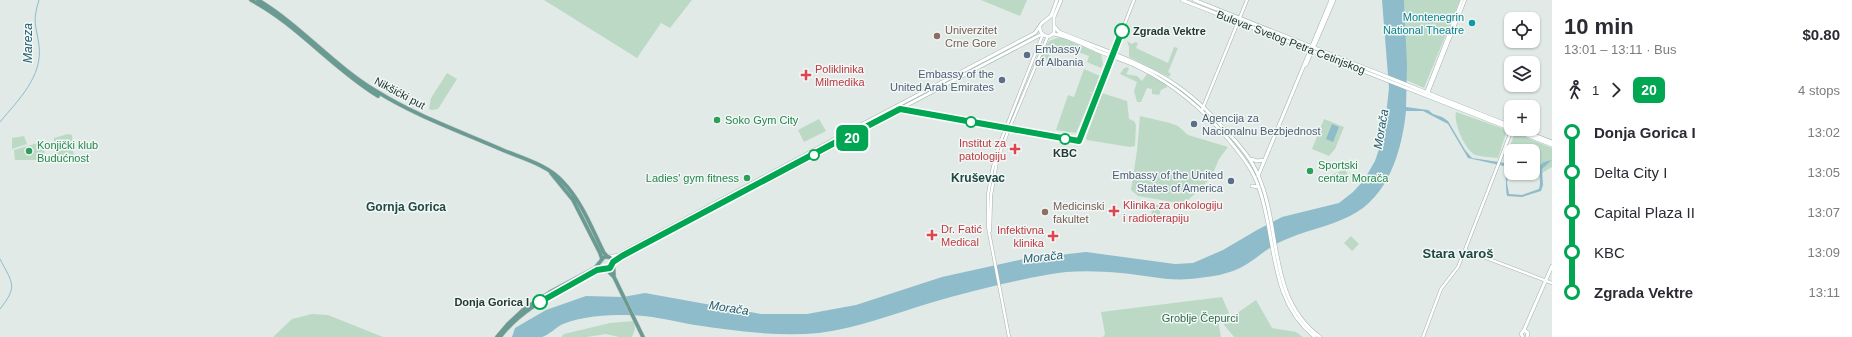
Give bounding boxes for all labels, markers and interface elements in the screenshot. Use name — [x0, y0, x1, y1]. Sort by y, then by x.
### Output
street label: Bulevar Svetog Petra Cetinjskog — [1215, 8, 1367, 76]
place label: Montenegrin National Theatre — [1383, 11, 1464, 36]
map controls — [1504, 12, 1540, 180]
button: locate — [1504, 12, 1540, 48]
text: 10 min — [1564, 14, 1634, 39]
marker: Montenegrin National Theatre — [1467, 18, 1477, 28]
water label: Mareza — [21, 23, 35, 63]
marker: Zgrada Vektre — [1114, 23, 1130, 39]
place label: Univerzitet Crne Gore — [945, 24, 997, 49]
place label: Zgrada Vektre — [1133, 25, 1206, 37]
text: $0.80 — [1802, 26, 1840, 43]
marker: Univerzitet Crne Gore — [932, 31, 942, 41]
text: 13:01 – 13:11 · Bus — [1564, 42, 1677, 57]
place label: Embassy of Albania — [1035, 43, 1084, 68]
marker: Embassy of Albania — [1022, 50, 1032, 60]
button: layers — [1504, 56, 1540, 92]
place label: Poliklinika Milmedika — [815, 63, 865, 88]
place label: Embassy of the United Arab Emirates — [890, 68, 994, 93]
marker: Poliklinika Milmedika — [800, 69, 812, 81]
street label: Nikšićki put — [373, 75, 427, 111]
marker: Embassy of the United Arab Emirates — [997, 75, 1007, 85]
icon: walk — [1564, 79, 1586, 101]
icon: forward — [1605, 79, 1627, 101]
text: 20 — [1641, 82, 1657, 98]
text: 1 — [1592, 83, 1599, 98]
text: 4 stops — [1798, 83, 1840, 98]
button: + — [1504, 100, 1540, 136]
water label: Morača — [1371, 108, 1391, 150]
place label: Agencija za Nacionalnu Bezbjednost — [1202, 112, 1321, 137]
place label: Soko Gym City — [725, 114, 799, 126]
marker: Soko Gym City — [712, 115, 722, 125]
unlabelled marker — [965, 116, 977, 128]
marker: Agencija za Nacionalnu Bezbjednost — [1189, 119, 1199, 129]
text: Donja Gorica I — [1594, 124, 1696, 141]
line badge: 20 — [834, 125, 870, 151]
text: 13:02 — [1807, 125, 1840, 140]
text: 20 — [844, 130, 860, 146]
marker: KBC — [1059, 133, 1071, 145]
place label: Institut za patologiju — [959, 137, 1007, 162]
place label: Konjički klub Budućnost — [37, 139, 98, 164]
marker: Institut za patologiju — [1009, 143, 1021, 155]
button: − — [1504, 144, 1540, 180]
marker: Konjički klub Budućnost — [24, 146, 34, 156]
place label: KBC — [1053, 147, 1077, 159]
unlabelled marker — [808, 149, 820, 161]
place label: Sportski centar Morača — [1318, 159, 1389, 184]
text: Delta City I — [1594, 164, 1667, 181]
text: 13:05 — [1807, 165, 1840, 180]
marker: Sportski centar Morača — [1305, 166, 1315, 176]
place label: Embassy of the United States of America — [1112, 169, 1224, 194]
district label: Kruševac — [951, 171, 1005, 185]
place label: Ladies' gym fitness — [646, 172, 739, 184]
marker: Ladies' gym fitness — [742, 173, 752, 183]
marker: Embassy of the United States of America — [1226, 176, 1236, 186]
place label: Klinika za onkologiju i radioterapiju — [1123, 199, 1223, 224]
district label: Gornja Gorica — [366, 200, 446, 214]
place label: Medicinski fakultet — [1053, 200, 1104, 225]
text: Capital Plaza II — [1594, 204, 1695, 221]
marker: Klinika za onkologiju i radioterapiju — [1108, 205, 1120, 217]
text: 13:07 — [1807, 205, 1840, 220]
marker: Medicinski fakultet — [1040, 207, 1050, 217]
place label: Dr. Fatić Medical — [941, 223, 982, 248]
place label: Infektivna klinika — [997, 224, 1045, 249]
marker: Dr. Fatić Medical — [926, 229, 938, 241]
marker: Infektivna klinika — [1047, 230, 1059, 242]
text: KBC — [1594, 244, 1625, 261]
text: 13:09 — [1807, 245, 1840, 260]
district label: Stara varoš — [1423, 246, 1493, 261]
water label: Morača — [1022, 248, 1064, 266]
text: Zgrada Vektre — [1594, 284, 1693, 301]
text: 13:11 — [1808, 285, 1840, 300]
marker: Donja Gorica I — [532, 294, 548, 310]
place label: Donja Gorica I — [454, 296, 529, 308]
water label: Morača — [708, 298, 750, 318]
park label: Groblje Čepurci — [1162, 312, 1238, 324]

